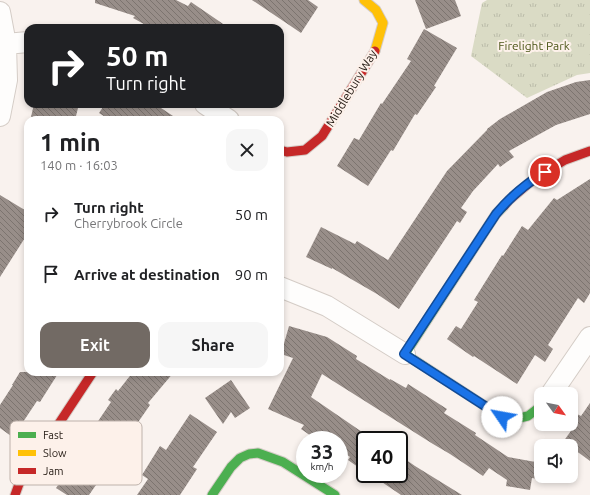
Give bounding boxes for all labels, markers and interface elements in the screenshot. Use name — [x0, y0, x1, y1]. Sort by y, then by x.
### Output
park label: Firelight Park — [498, 39, 570, 52]
icon: right — [40, 40, 92, 92]
text: 50 m — [106, 40, 168, 71]
street label: Middlebury Way — [323, 47, 379, 129]
text: Turn right — [106, 73, 186, 93]
text: 1 min — [40, 129, 101, 156]
button: close — [226, 129, 268, 171]
pin — [528, 155, 562, 189]
text: 140 m · 16:03 — [40, 158, 118, 172]
icon: arrive — [534, 161, 556, 183]
text: Turn right — [74, 199, 144, 216]
icon: right — [40, 203, 62, 225]
text: 50 m — [235, 206, 268, 223]
text: Cherrybrook Circle — [74, 216, 183, 230]
icon: arrive — [40, 263, 62, 285]
text: Arrive at destination — [74, 266, 220, 283]
text: 90 m — [235, 266, 268, 283]
button: Exit — [40, 322, 150, 368]
button: Share — [158, 322, 268, 368]
north arrow — [534, 387, 578, 431]
map controls — [534, 387, 578, 483]
position arrow — [481, 396, 523, 438]
legend — [10, 421, 142, 485]
text: Fast — [43, 429, 64, 441]
speed limit sign: 40 — [356, 431, 408, 483]
button: sound — [534, 439, 578, 483]
text: 33 — [311, 440, 333, 463]
text: Slow — [43, 447, 67, 459]
text: km/h — [310, 461, 334, 472]
text: Jam — [43, 465, 64, 477]

